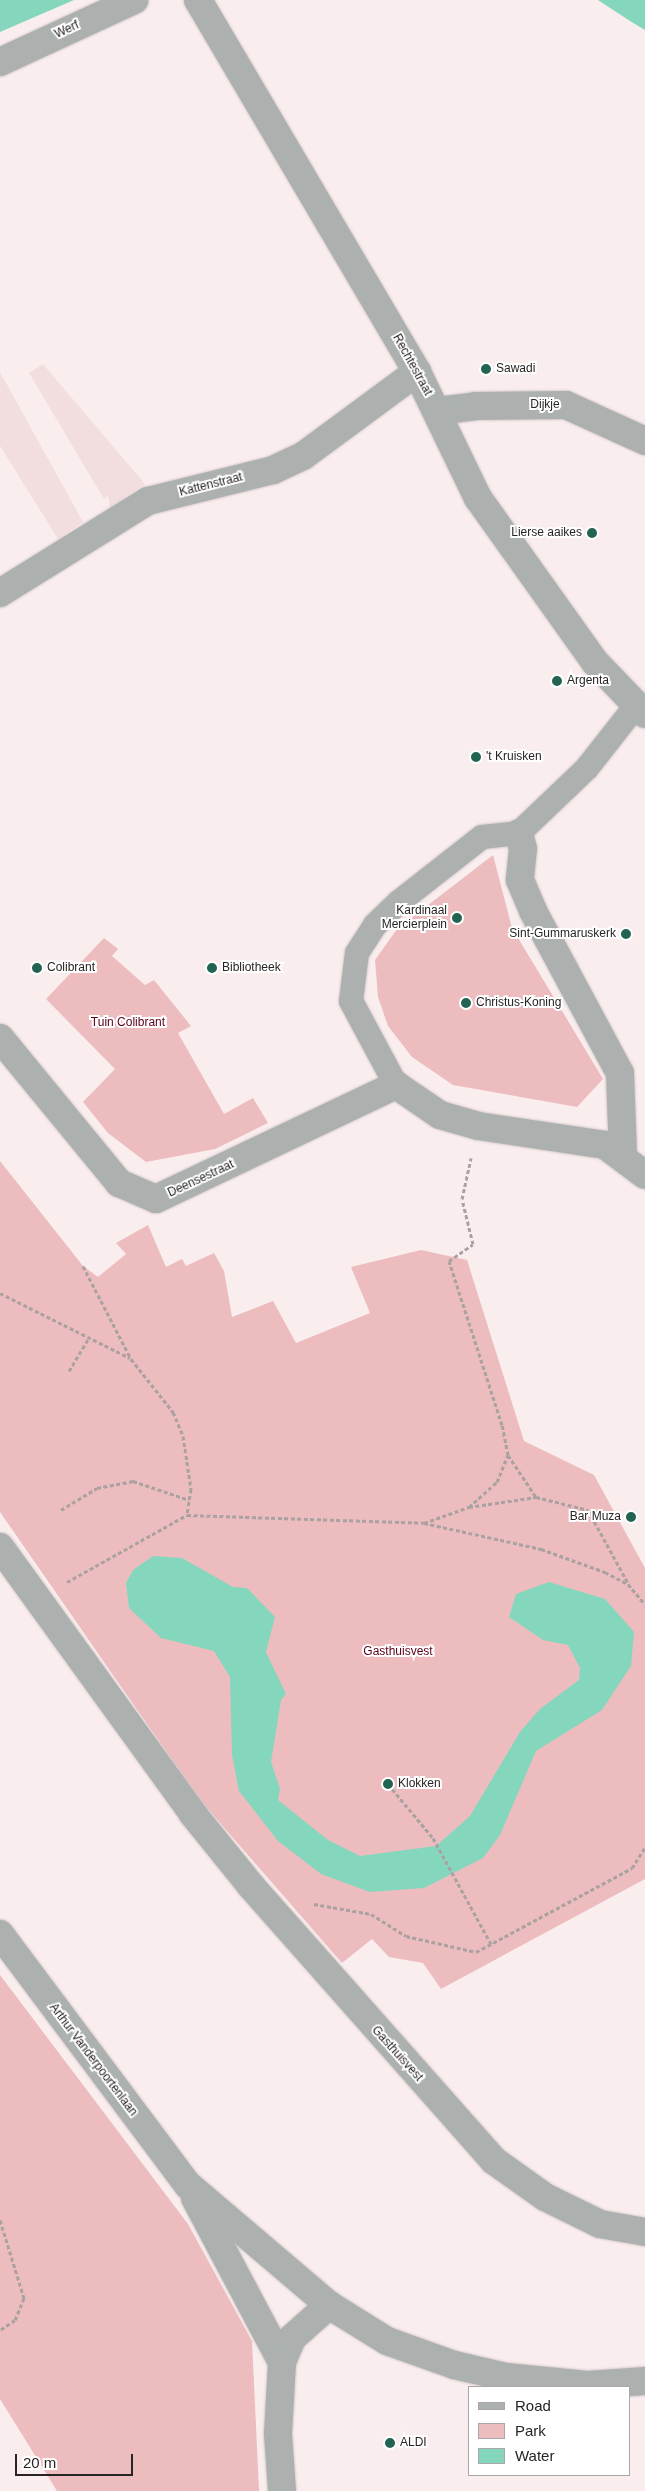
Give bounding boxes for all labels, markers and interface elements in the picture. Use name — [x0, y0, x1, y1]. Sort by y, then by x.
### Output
street label: Werf — [53, 18, 81, 42]
street label: Rechtestraat — [389, 332, 435, 398]
place label: Sawadi — [496, 362, 535, 376]
marker: Sawadi — [480, 363, 492, 375]
street label: Dijkje — [530, 398, 560, 412]
street label: Kattenstraat — [178, 470, 244, 500]
place label: Lierse aaikes — [511, 526, 582, 540]
marker: Lierse aaikes — [586, 527, 598, 539]
place label: Argenta — [567, 674, 609, 688]
marker: Argenta — [551, 675, 563, 687]
place label: 't Kruisken — [486, 750, 542, 764]
marker: 't Kruisken — [470, 751, 482, 763]
place label: Kardinaal Mercierplein — [382, 904, 447, 932]
marker: Kardinaal Mercierplein — [451, 912, 463, 924]
place label: Sint-Gummaruskerk — [509, 927, 616, 941]
marker: Sint-Gummaruskerk — [620, 928, 632, 940]
place label: Colibrant — [47, 961, 95, 975]
place label: Bibliotheek — [222, 961, 281, 975]
marker: Colibrant — [31, 962, 43, 974]
marker: Bibliotheek — [206, 962, 218, 974]
place label: Christus-Koning — [476, 996, 561, 1010]
marker: Christus-Koning — [460, 997, 472, 1009]
park label: Tuin Colibrant — [91, 1016, 165, 1030]
street label: Deensestraat — [166, 1157, 236, 1201]
place label: Bar Muza — [570, 1510, 621, 1524]
marker: Bar Muza — [625, 1511, 637, 1523]
park label: Gasthuisvest — [363, 1645, 433, 1659]
place label: Klokken — [398, 1777, 441, 1791]
marker: Klokken — [382, 1778, 394, 1790]
street label: Arthur Vanderpoortenlaan — [46, 2001, 140, 2119]
street label: Gasthuisvest — [368, 2023, 426, 2085]
legend — [468, 2386, 630, 2476]
text: Road — [515, 2397, 551, 2414]
text: Park — [515, 2422, 546, 2439]
place label: ALDI — [400, 2436, 427, 2450]
marker: ALDI — [384, 2437, 396, 2449]
scale bar — [18, 2444, 135, 2476]
text: Water — [515, 2447, 554, 2464]
text: 20 m — [23, 2454, 56, 2471]

